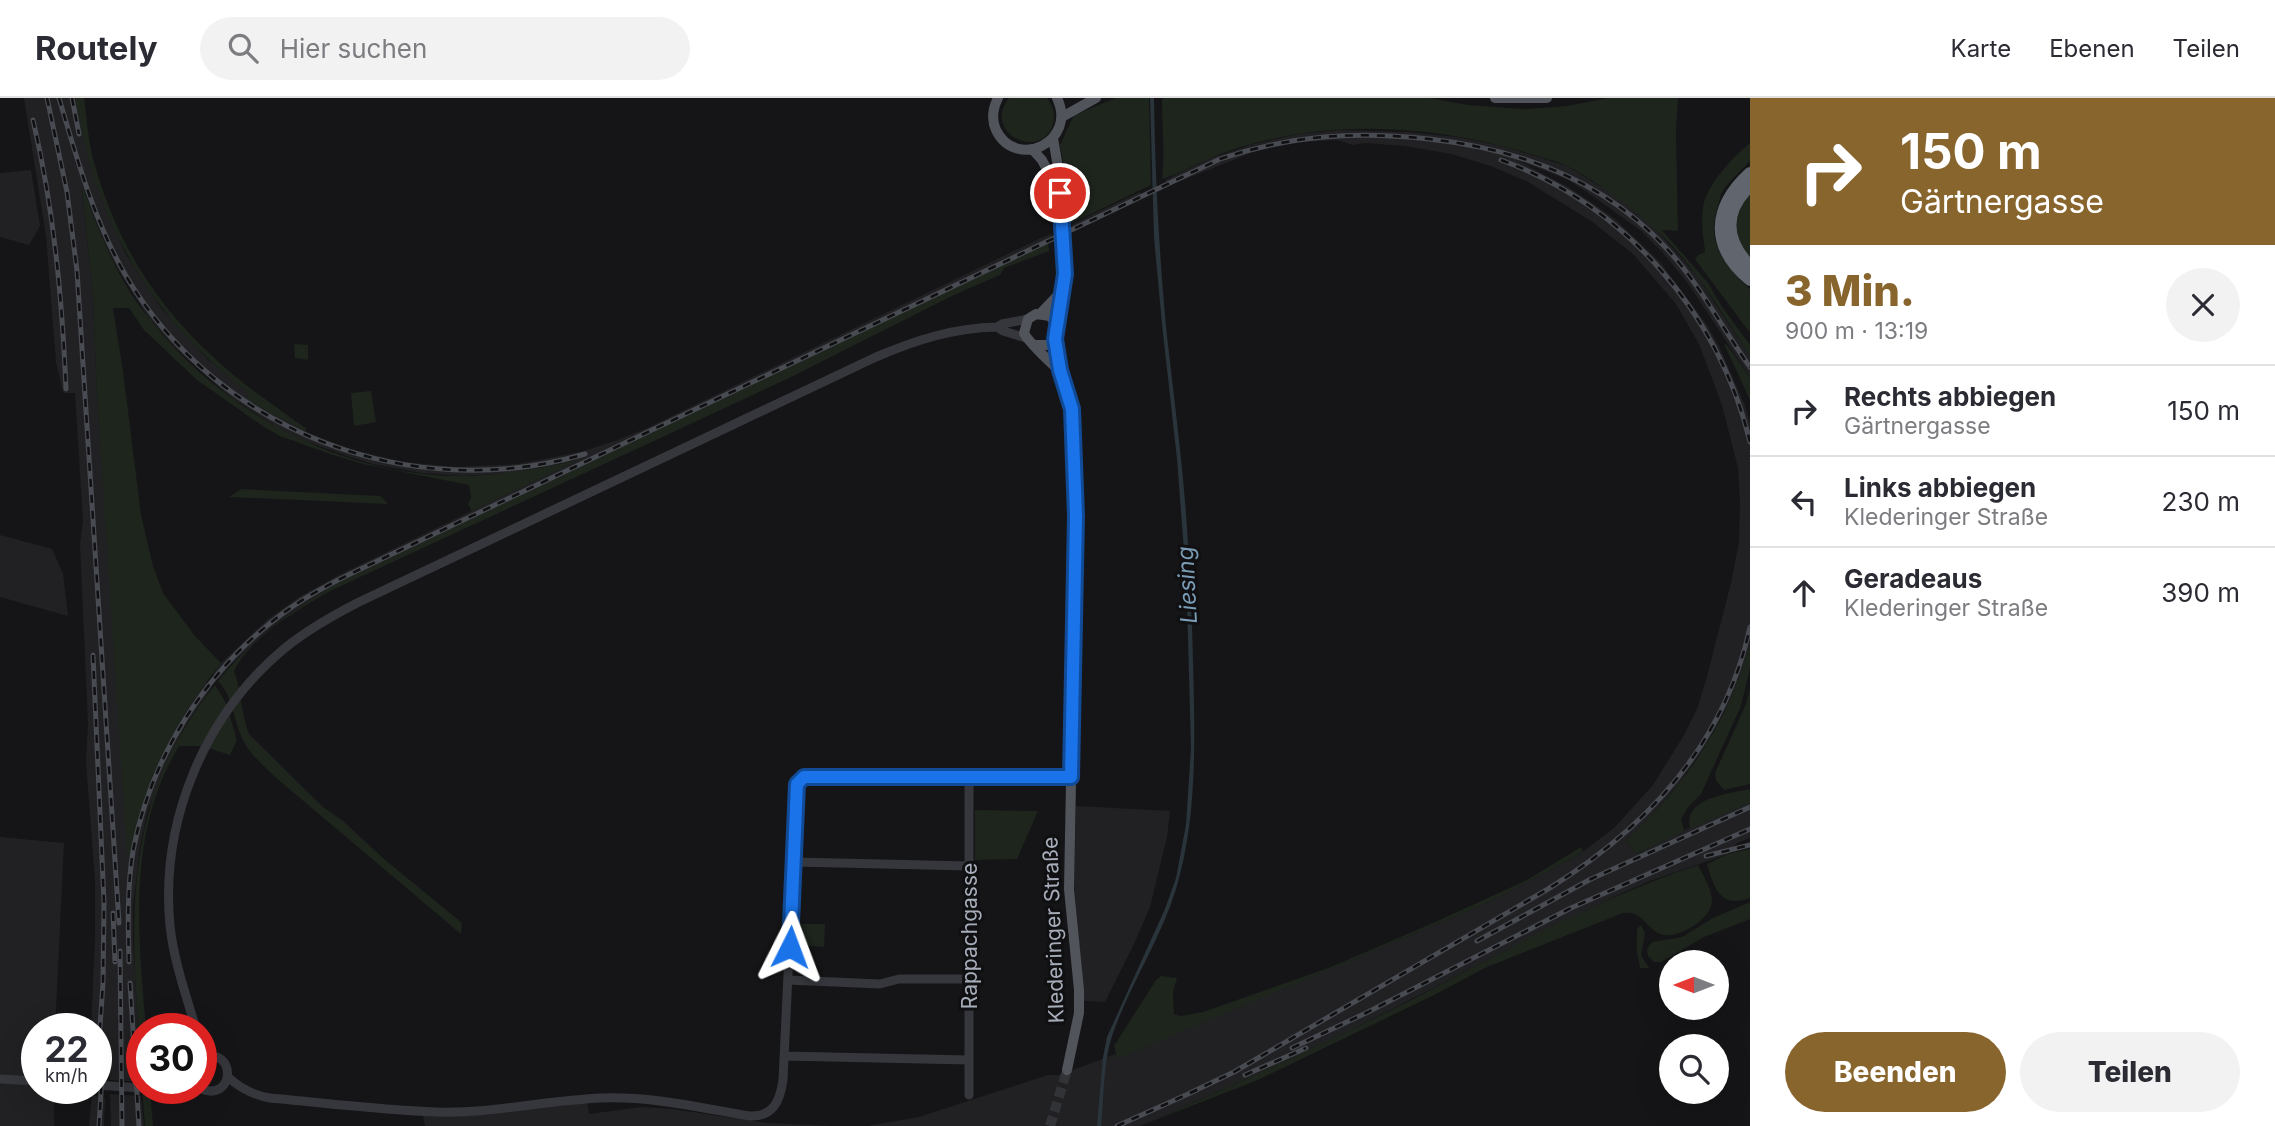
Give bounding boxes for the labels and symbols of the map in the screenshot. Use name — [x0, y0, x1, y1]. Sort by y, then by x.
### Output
pin — [1030, 163, 1090, 223]
water label: Liesing — [1171, 546, 1203, 624]
street label: Klederinger Straße — [1037, 836, 1069, 1024]
street label: Rappachgasse — [957, 863, 982, 1009]
position arrow — [753, 910, 827, 984]
north arrow — [1659, 950, 1729, 1020]
speed limit sign: 30 — [126, 1013, 217, 1104]

